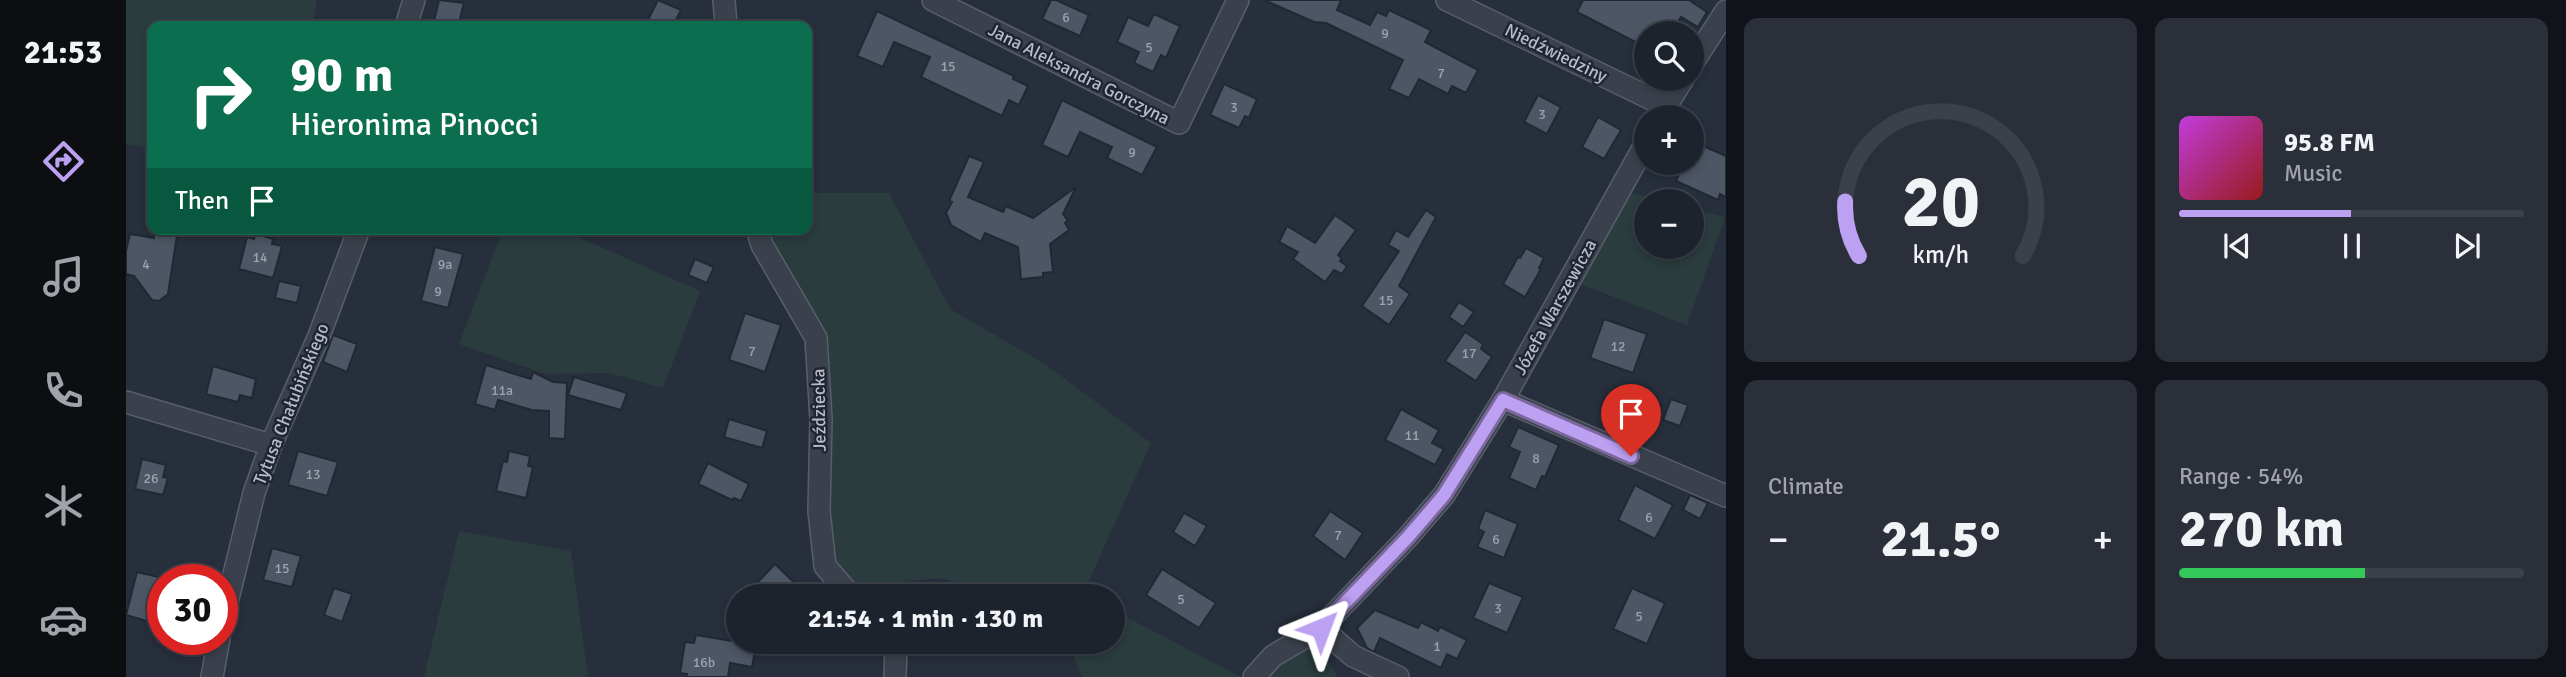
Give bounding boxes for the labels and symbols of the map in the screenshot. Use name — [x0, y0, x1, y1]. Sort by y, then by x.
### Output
house number: 6 — [1062, 9, 1070, 26]
street label: Jana Aleksandra Gorczyna — [985, 19, 1173, 129]
street label: Niedźwiedziny — [1501, 19, 1611, 88]
house number: 9 — [1381, 25, 1389, 42]
house number: 5 — [1145, 39, 1153, 56]
house number: 15 — [940, 58, 956, 75]
house number: 7 — [1437, 65, 1445, 82]
house number: 3 — [1230, 99, 1238, 116]
house number: 3 — [1538, 106, 1546, 123]
house number: 9 — [1128, 144, 1136, 161]
street label: Józefa Warszewicza — [1509, 235, 1601, 379]
house number: 14 — [252, 249, 268, 266]
house number: 4 — [142, 256, 150, 273]
house number: 9a — [438, 256, 452, 273]
house number: 9 — [434, 283, 442, 300]
house number: 15 — [1378, 292, 1394, 309]
street label: Tytusa Chałubińskiego — [248, 320, 334, 488]
house number: 12 — [1610, 338, 1626, 355]
house number: 7 — [748, 343, 756, 360]
house number: 17 — [1461, 345, 1477, 362]
street label: Jeździecka — [807, 368, 831, 452]
house number: 11a — [491, 382, 513, 399]
pin — [1601, 384, 1661, 456]
house number: 11 — [1404, 427, 1420, 444]
house number: 8 — [1532, 450, 1540, 467]
house number: 13 — [305, 466, 321, 483]
house number: 26 — [143, 470, 159, 487]
house number: 6 — [1645, 509, 1653, 526]
house number: 7 — [1334, 527, 1342, 544]
house number: 6 — [1492, 531, 1500, 548]
house number: 15 — [274, 560, 290, 577]
speed limit sign: 30 — [147, 564, 238, 655]
house number: 5 — [1177, 591, 1185, 608]
position arrow — [1284, 591, 1358, 665]
house number: 3 — [1494, 600, 1502, 617]
house number: 5 — [1635, 608, 1643, 625]
house number: 1 — [1433, 638, 1441, 655]
house number: 16b — [693, 654, 715, 671]

